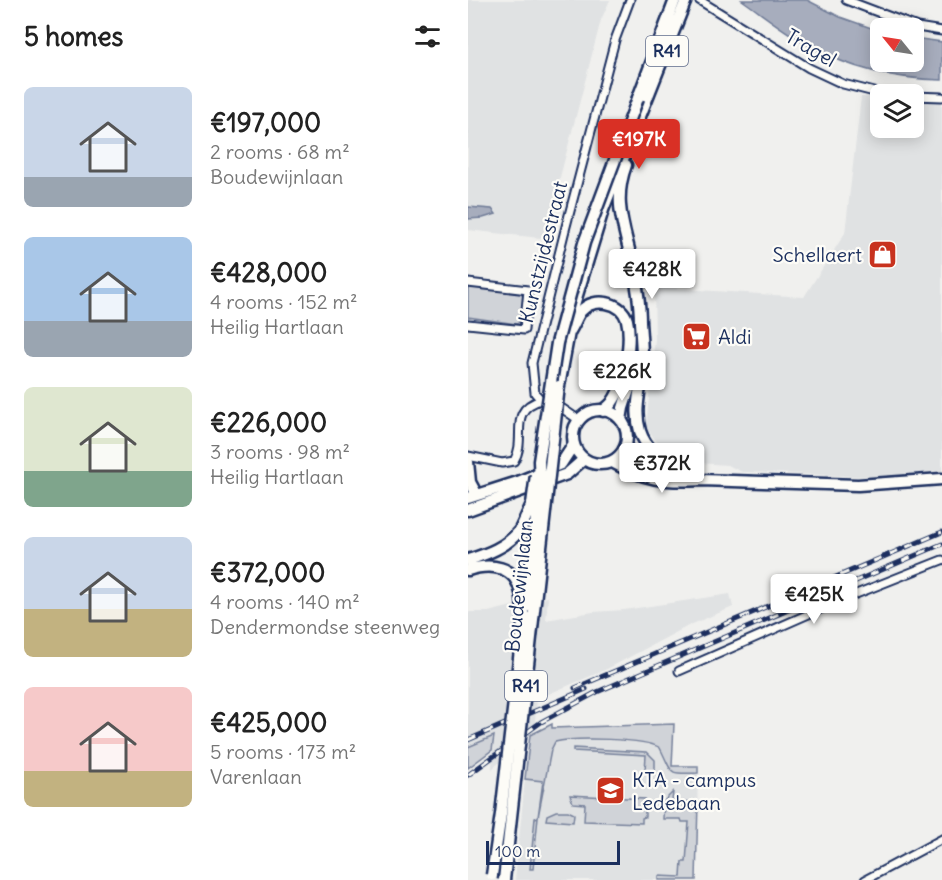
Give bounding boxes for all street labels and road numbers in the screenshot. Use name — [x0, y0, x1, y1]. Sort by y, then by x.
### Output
street label: Tragel — [781, 23, 841, 72]
road number: R41 — [646, 36, 688, 66]
street label: Kunstzijdestraat — [513, 178, 572, 325]
street label: Boudewijnlaan — [499, 518, 538, 654]
road number: R41 — [505, 671, 547, 701]

